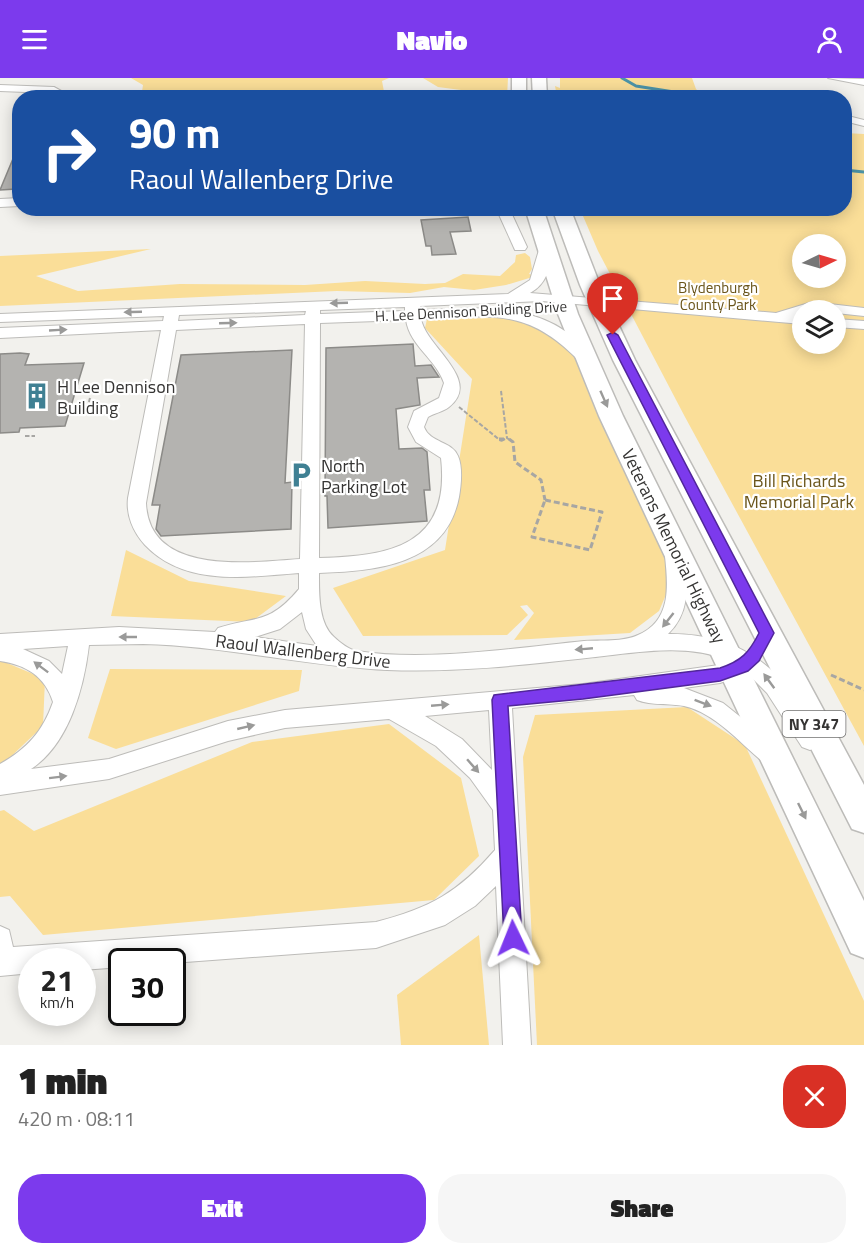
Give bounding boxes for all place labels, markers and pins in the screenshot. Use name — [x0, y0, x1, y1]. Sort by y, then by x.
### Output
pin — [587, 273, 638, 335]
place label: H Lee Dennison Building — [57, 373, 175, 421]
building icon: H Lee Dennison Building — [22, 381, 52, 411]
place label: North Parking Lot — [321, 452, 407, 500]
parking icon: North Parking Lot — [286, 460, 316, 490]

